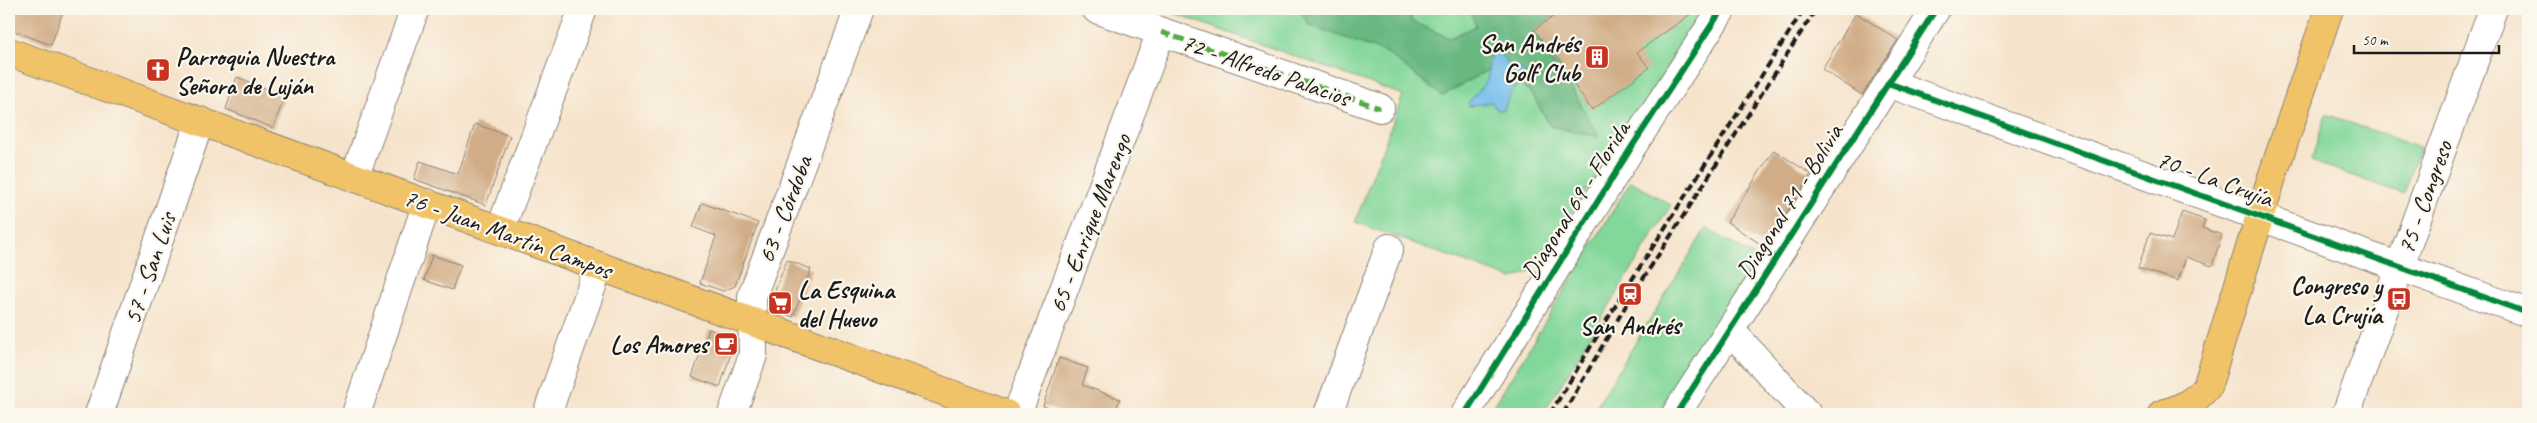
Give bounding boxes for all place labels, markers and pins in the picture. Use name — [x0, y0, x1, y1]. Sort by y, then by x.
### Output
place label: San Andrés Golf Club — [1479, 28, 1582, 89]
place label: Parroquia Nuestra Señora de Luján — [176, 41, 336, 102]
building icon: San Andrés Golf Club — [1584, 44, 1610, 70]
church icon: Parroquia Nuestra Señora de Luján — [145, 57, 171, 83]
place label: Congreso y La Crujía — [2291, 270, 2384, 331]
place label: La Esquina del Huevo — [798, 274, 896, 335]
station icon: San Andrés — [1617, 281, 1643, 307]
bus stop icon: Congreso y La Crujía — [2386, 286, 2412, 312]
supermarket icon: La Esquina del Huevo — [767, 290, 793, 316]
place label: San Andrés — [1580, 310, 1683, 342]
place label: Los Amores — [610, 329, 710, 361]
cafe icon: Los Amores — [713, 331, 739, 357]

